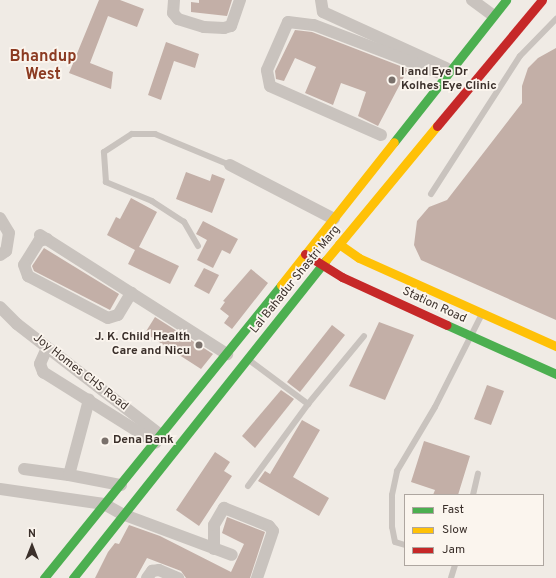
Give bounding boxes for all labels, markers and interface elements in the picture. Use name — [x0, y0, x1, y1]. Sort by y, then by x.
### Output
district label: Bhandup West — [9, 47, 77, 85]
place label: I and Eye Dr Kolhes Eye Clinic — [401, 66, 497, 94]
marker: I and Eye Dr Kolhes Eye Clinic — [386, 74, 398, 86]
street label: Lal Bahadur Shastri Marg — [248, 223, 344, 337]
street label: Station Road — [400, 285, 468, 327]
street label: Joy Homes CHS Road — [30, 331, 130, 415]
place label: J. K. Child Health Care and Nicu — [95, 331, 190, 359]
marker: J. K. Child Health Care and Nicu — [193, 339, 205, 351]
place label: Dena Bank — [113, 434, 174, 448]
marker: Dena Bank — [100, 436, 110, 446]
legend — [404, 494, 544, 566]
text: Fast — [442, 502, 464, 518]
text: Slow — [442, 522, 468, 538]
north arrow — [12, 526, 52, 566]
text: N — [28, 527, 36, 541]
text: Jam — [442, 542, 465, 558]

